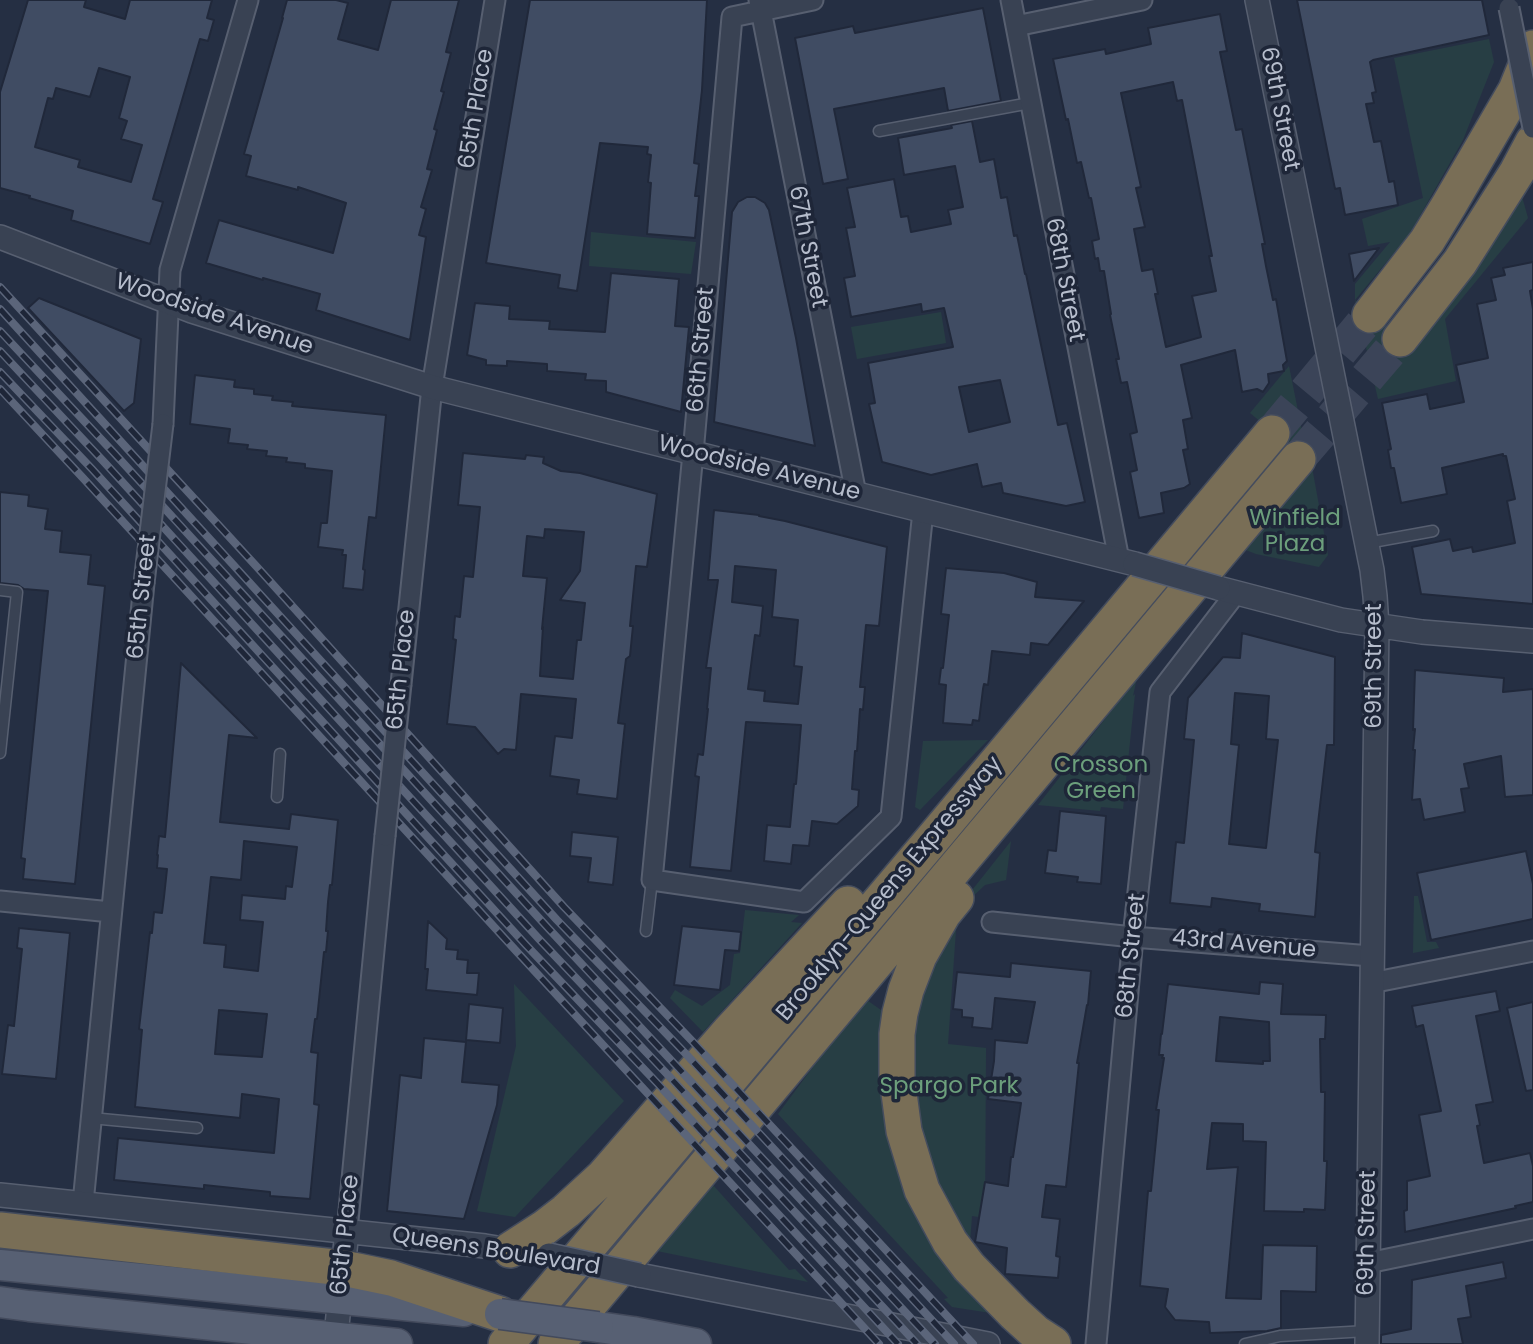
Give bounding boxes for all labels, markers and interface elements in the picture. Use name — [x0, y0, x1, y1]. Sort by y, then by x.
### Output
street label: 69th Street — [1253, 45, 1305, 173]
street label: 65th Place — [454, 47, 500, 171]
street label: 67th Street — [782, 184, 832, 310]
street label: 68th Street — [1038, 216, 1090, 344]
street label: Woodside Avenue — [111, 268, 317, 362]
street label: 66th Street — [683, 286, 721, 414]
street label: Woodside Avenue — [655, 431, 863, 507]
park label: Winfield Plaza — [1249, 505, 1341, 559]
street label: 65th Street — [123, 533, 163, 661]
street label: 69th Street — [1361, 603, 1389, 729]
street label: 65th Place — [382, 608, 422, 732]
street label: Brooklyn-Queens Expressway — [771, 751, 1009, 1027]
park label: Crosson Green — [1054, 752, 1148, 806]
street label: 68th Street — [1112, 892, 1152, 1020]
street label: 43rd Avenue — [1171, 925, 1317, 965]
park label: Spargo Park — [880, 1073, 1018, 1101]
street label: 69th Street — [1353, 1170, 1383, 1296]
street label: 65th Place — [326, 1173, 366, 1297]
street label: Queens Boulevard — [390, 1222, 602, 1282]

